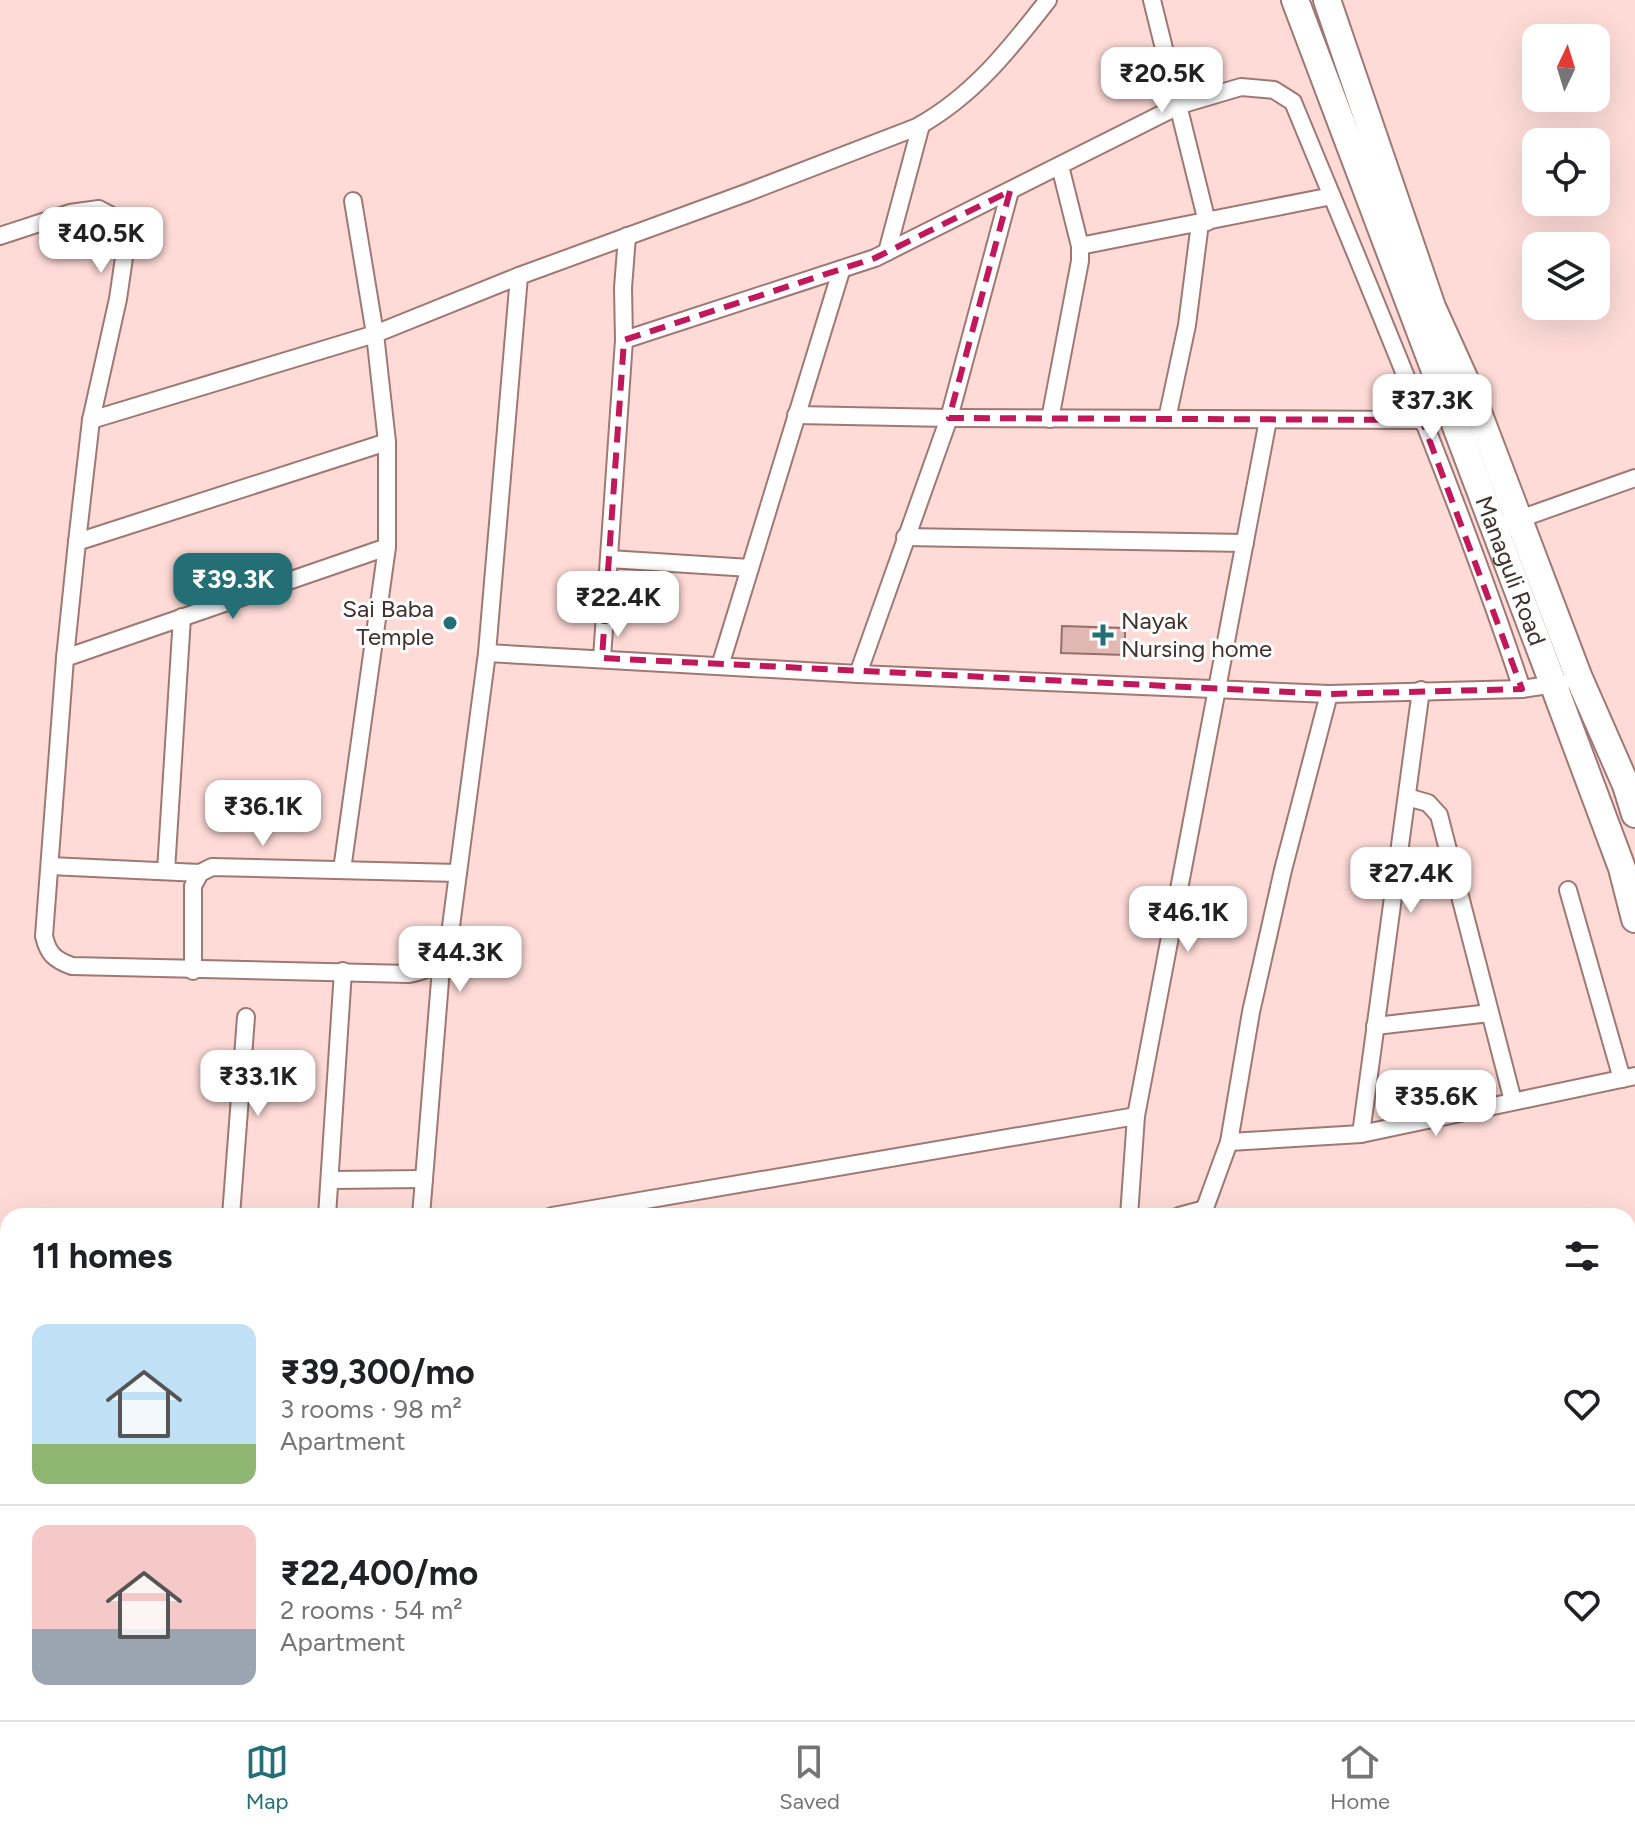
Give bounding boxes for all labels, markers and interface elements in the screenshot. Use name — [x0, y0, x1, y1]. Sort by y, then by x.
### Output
north arrow — [1522, 24, 1610, 112]
map controls — [1522, 24, 1610, 320]
pin: ₹20.5K — [1097, 47, 1227, 115]
text: ₹20.5K — [1119, 57, 1205, 89]
button: locate — [1522, 128, 1610, 216]
pin: ₹40.5K — [36, 207, 166, 275]
text: ₹40.5K — [57, 217, 145, 249]
button: layers — [1522, 232, 1610, 320]
pin: ₹37.3K — [1367, 374, 1497, 442]
text: ₹37.3K — [1391, 384, 1473, 416]
street label: Managuli Road — [1469, 492, 1552, 649]
pin: ₹39.3K — [168, 553, 298, 621]
text: ₹39.3K — [191, 563, 275, 595]
pin: ₹22.4K — [553, 571, 683, 639]
text: ₹22.4K — [575, 581, 661, 613]
place label: Sai Baba Temple — [342, 594, 434, 651]
place label: Nayak Nursing home — [1121, 606, 1272, 663]
marker: Sai Baba Temple — [441, 614, 459, 632]
marker: Nayak Nursing home — [1092, 624, 1114, 646]
pin: ₹36.1K — [198, 780, 328, 848]
text: ₹36.1K — [223, 790, 303, 822]
pin: ₹27.4K — [1346, 847, 1476, 915]
text: ₹27.4K — [1368, 857, 1454, 889]
pin: ₹46.1K — [1123, 886, 1253, 954]
text: ₹46.1K — [1147, 896, 1229, 928]
pin: ₹44.3K — [395, 926, 525, 994]
text: ₹44.3K — [417, 936, 503, 968]
pin: ₹33.1K — [193, 1050, 323, 1118]
text: ₹33.1K — [218, 1060, 298, 1092]
pin: ₹35.6K — [1371, 1070, 1501, 1138]
text: ₹35.6K — [1394, 1080, 1478, 1112]
icon: filters — [1560, 1234, 1604, 1278]
text: 11 homes — [32, 1236, 172, 1277]
text: ₹39,300/mo — [280, 1352, 475, 1393]
icon: home — [96, 1356, 192, 1452]
icon: heart — [1560, 1382, 1604, 1426]
text: 3 rooms · 98 m² — [280, 1393, 462, 1425]
text: Apartment — [280, 1425, 406, 1457]
text: ₹22,400/mo — [280, 1553, 478, 1594]
icon: home — [96, 1557, 192, 1653]
icon: heart — [1560, 1583, 1604, 1627]
text: 2 rooms · 54 m² — [280, 1594, 463, 1626]
text: Apartment — [280, 1626, 406, 1658]
tab: Map — [245, 1740, 289, 1815]
tab: Saved — [779, 1740, 840, 1815]
tab: Home — [1330, 1740, 1390, 1815]

